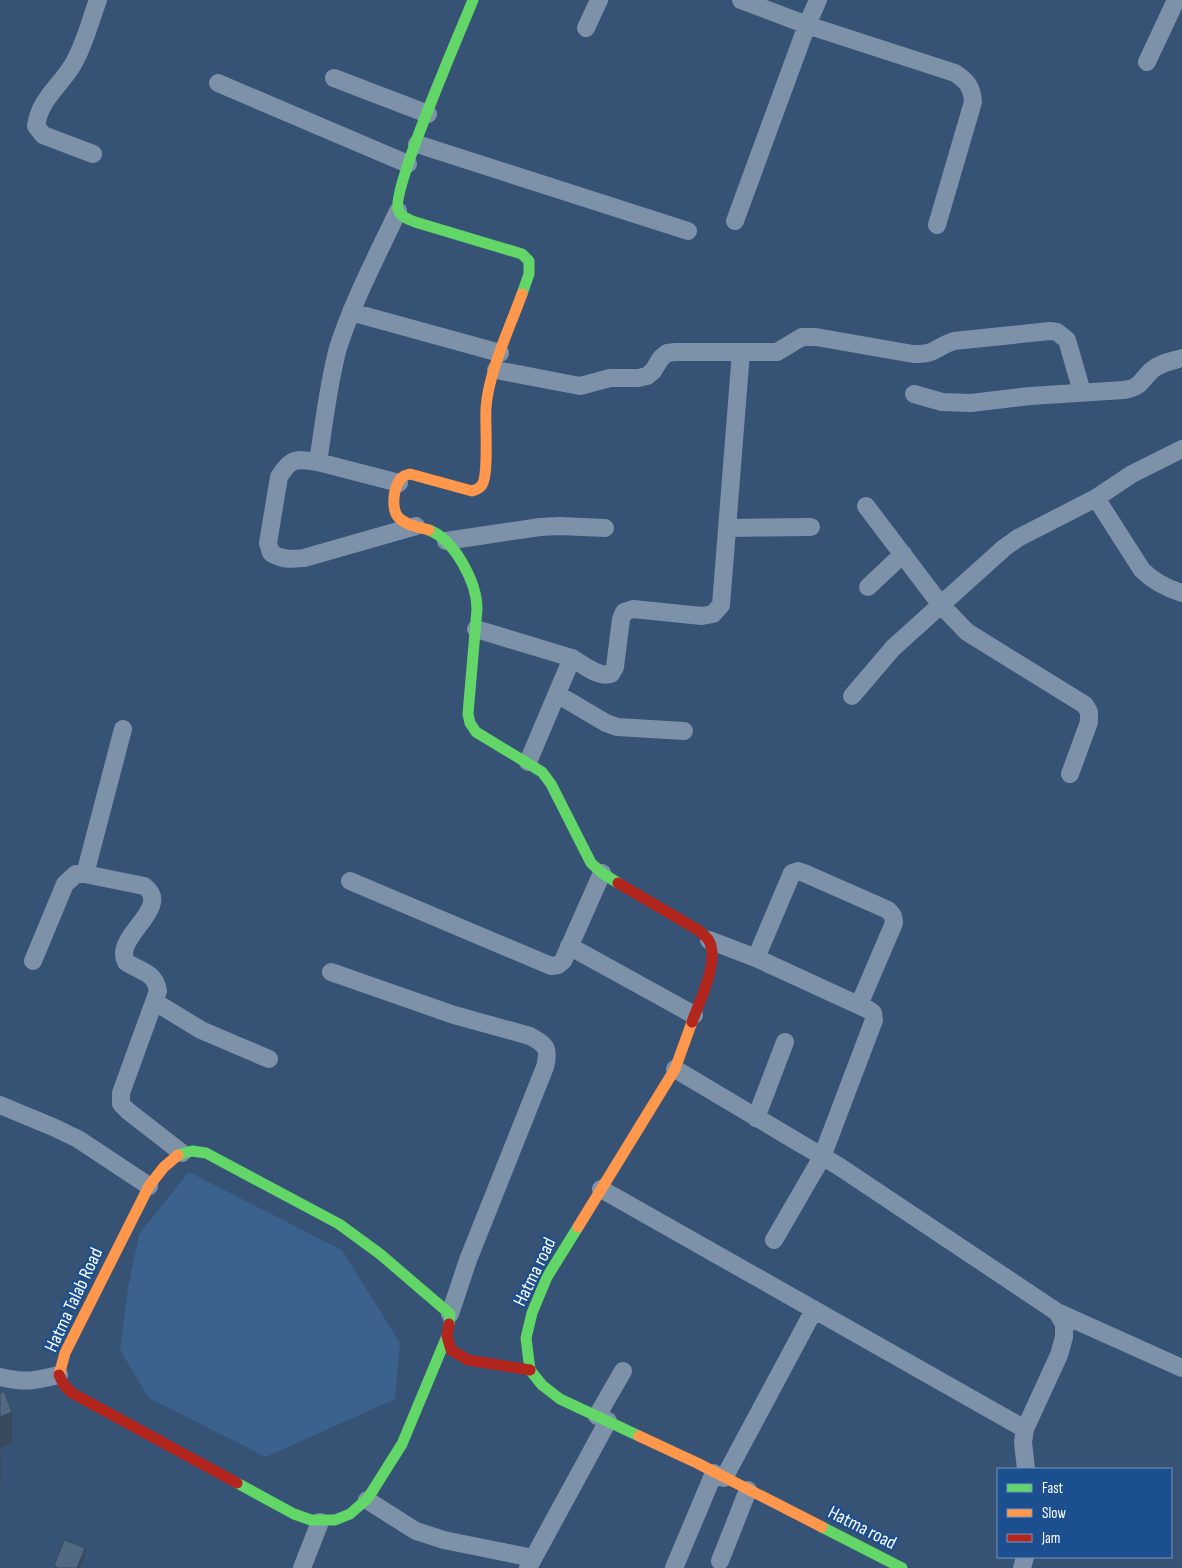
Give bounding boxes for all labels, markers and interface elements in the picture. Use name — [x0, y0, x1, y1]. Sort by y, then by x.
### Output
street label: Hatma road — [509, 1234, 561, 1310]
street label: Hatma Talab Road — [40, 1244, 108, 1356]
legend — [997, 1468, 1172, 1558]
text: Fast — [1042, 1479, 1064, 1498]
street label: Hatma road — [824, 1501, 900, 1555]
text: Slow — [1042, 1504, 1066, 1523]
text: Jam — [1041, 1529, 1060, 1548]

